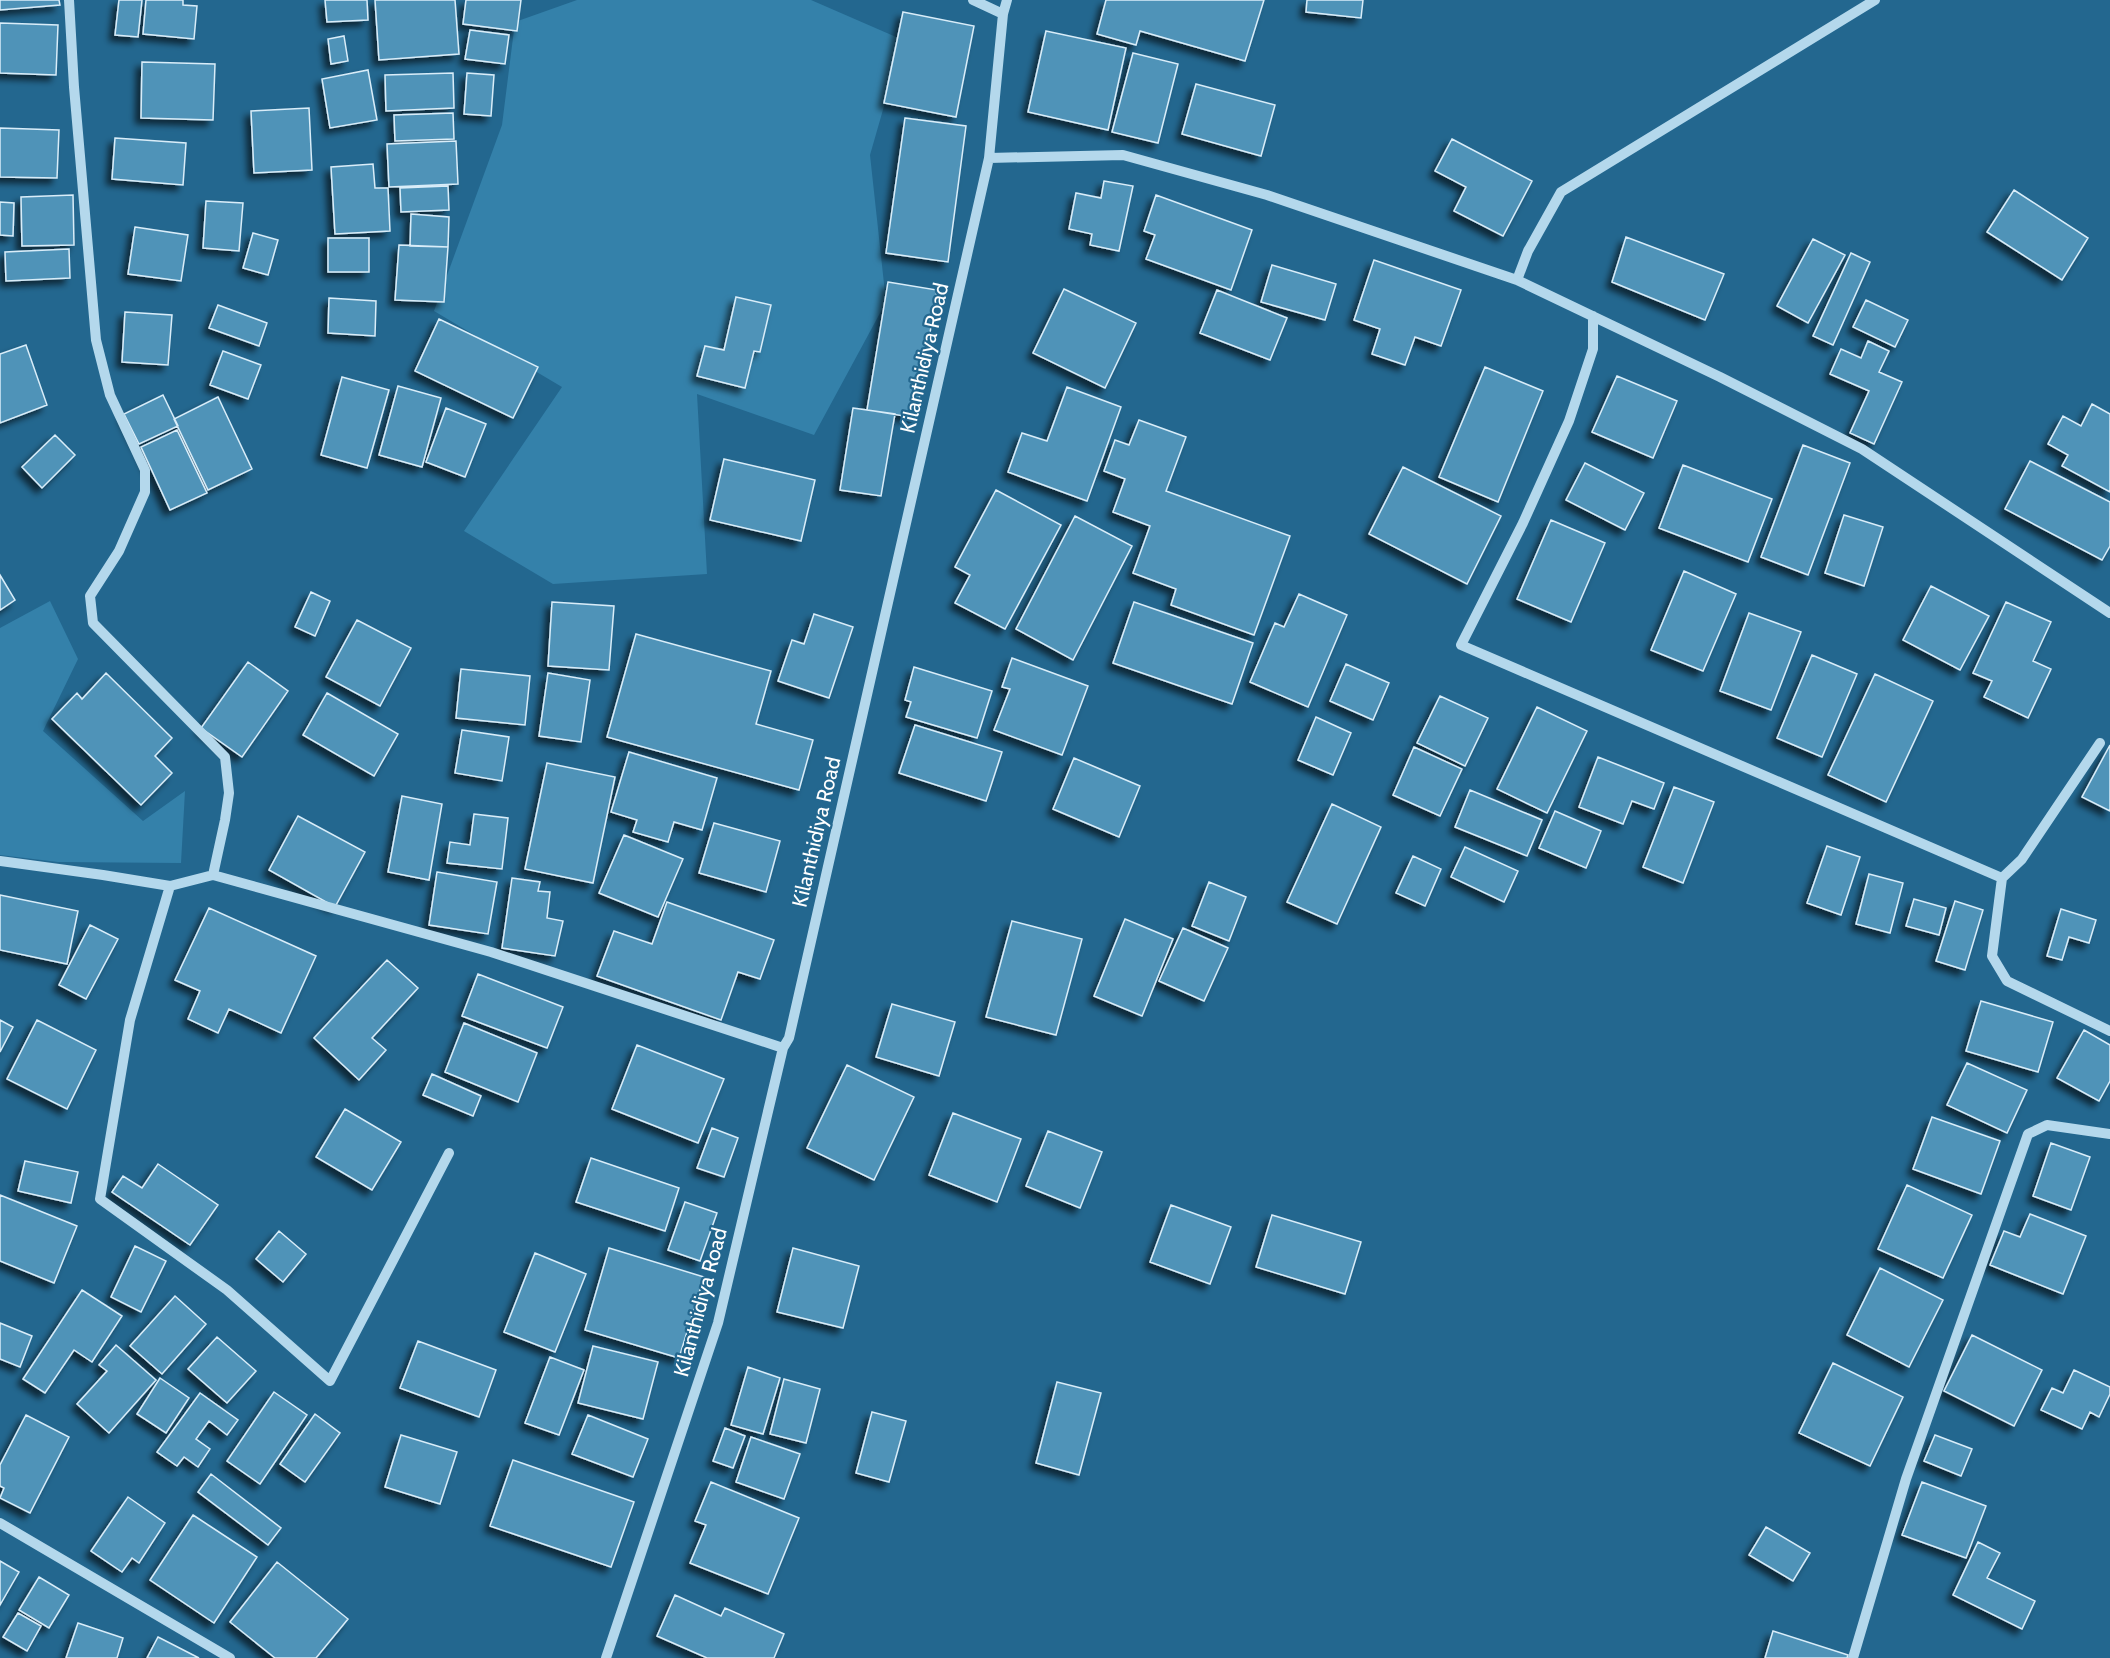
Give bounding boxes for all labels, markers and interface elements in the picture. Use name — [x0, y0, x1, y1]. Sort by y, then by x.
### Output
street label: Kilanthidiya Road — [895, 280, 953, 436]
street label: Kilanthidiya Road — [787, 754, 845, 910]
street label: Kilanthidiya Road — [668, 1225, 732, 1379]

